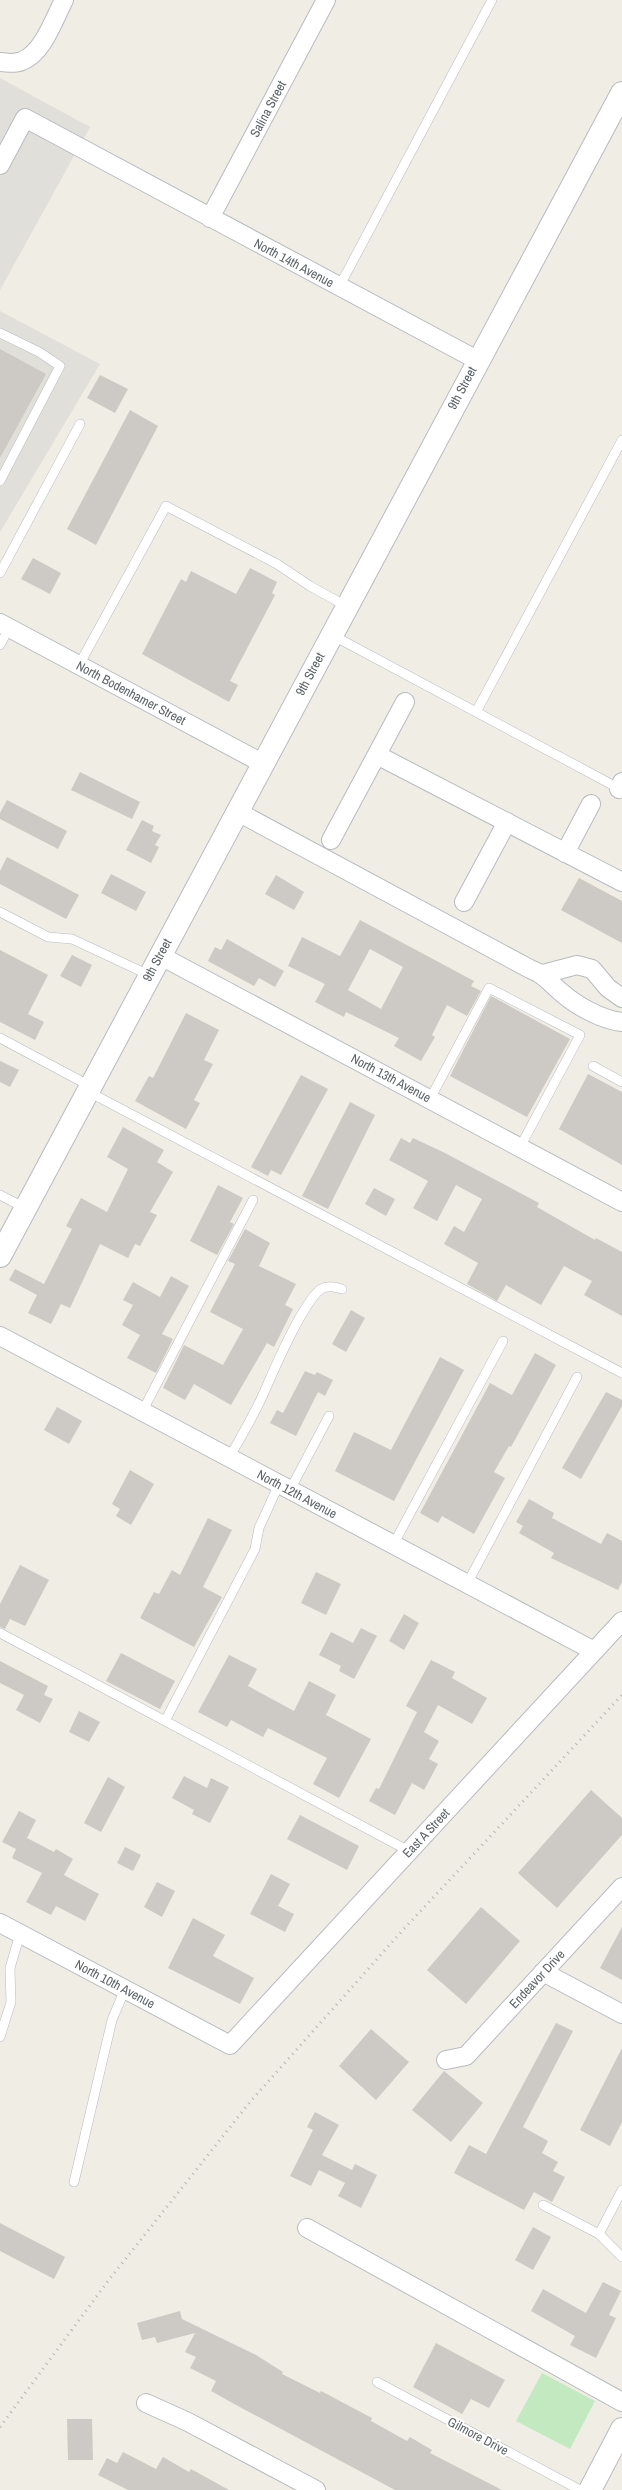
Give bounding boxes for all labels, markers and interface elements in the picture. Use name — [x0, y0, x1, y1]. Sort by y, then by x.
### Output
street label: Salina Street — [246, 78, 290, 140]
street label: North 14th Avenue — [251, 235, 337, 291]
street label: 9th Street — [444, 364, 480, 412]
street label: 9th Street — [292, 650, 328, 698]
street label: North Bodenhamer Street — [73, 657, 189, 729]
street label: 9th Street — [139, 936, 175, 984]
street label: North 13th Avenue — [348, 1050, 434, 1106]
street label: North 12th Avenue — [254, 1466, 340, 1522]
street label: East A Street — [399, 1805, 453, 1861]
street label: Endeavor Drive — [506, 1946, 569, 2012]
street label: North 10th Avenue — [72, 1956, 158, 2012]
street label: Gilmore Drive — [445, 2413, 511, 2459]

